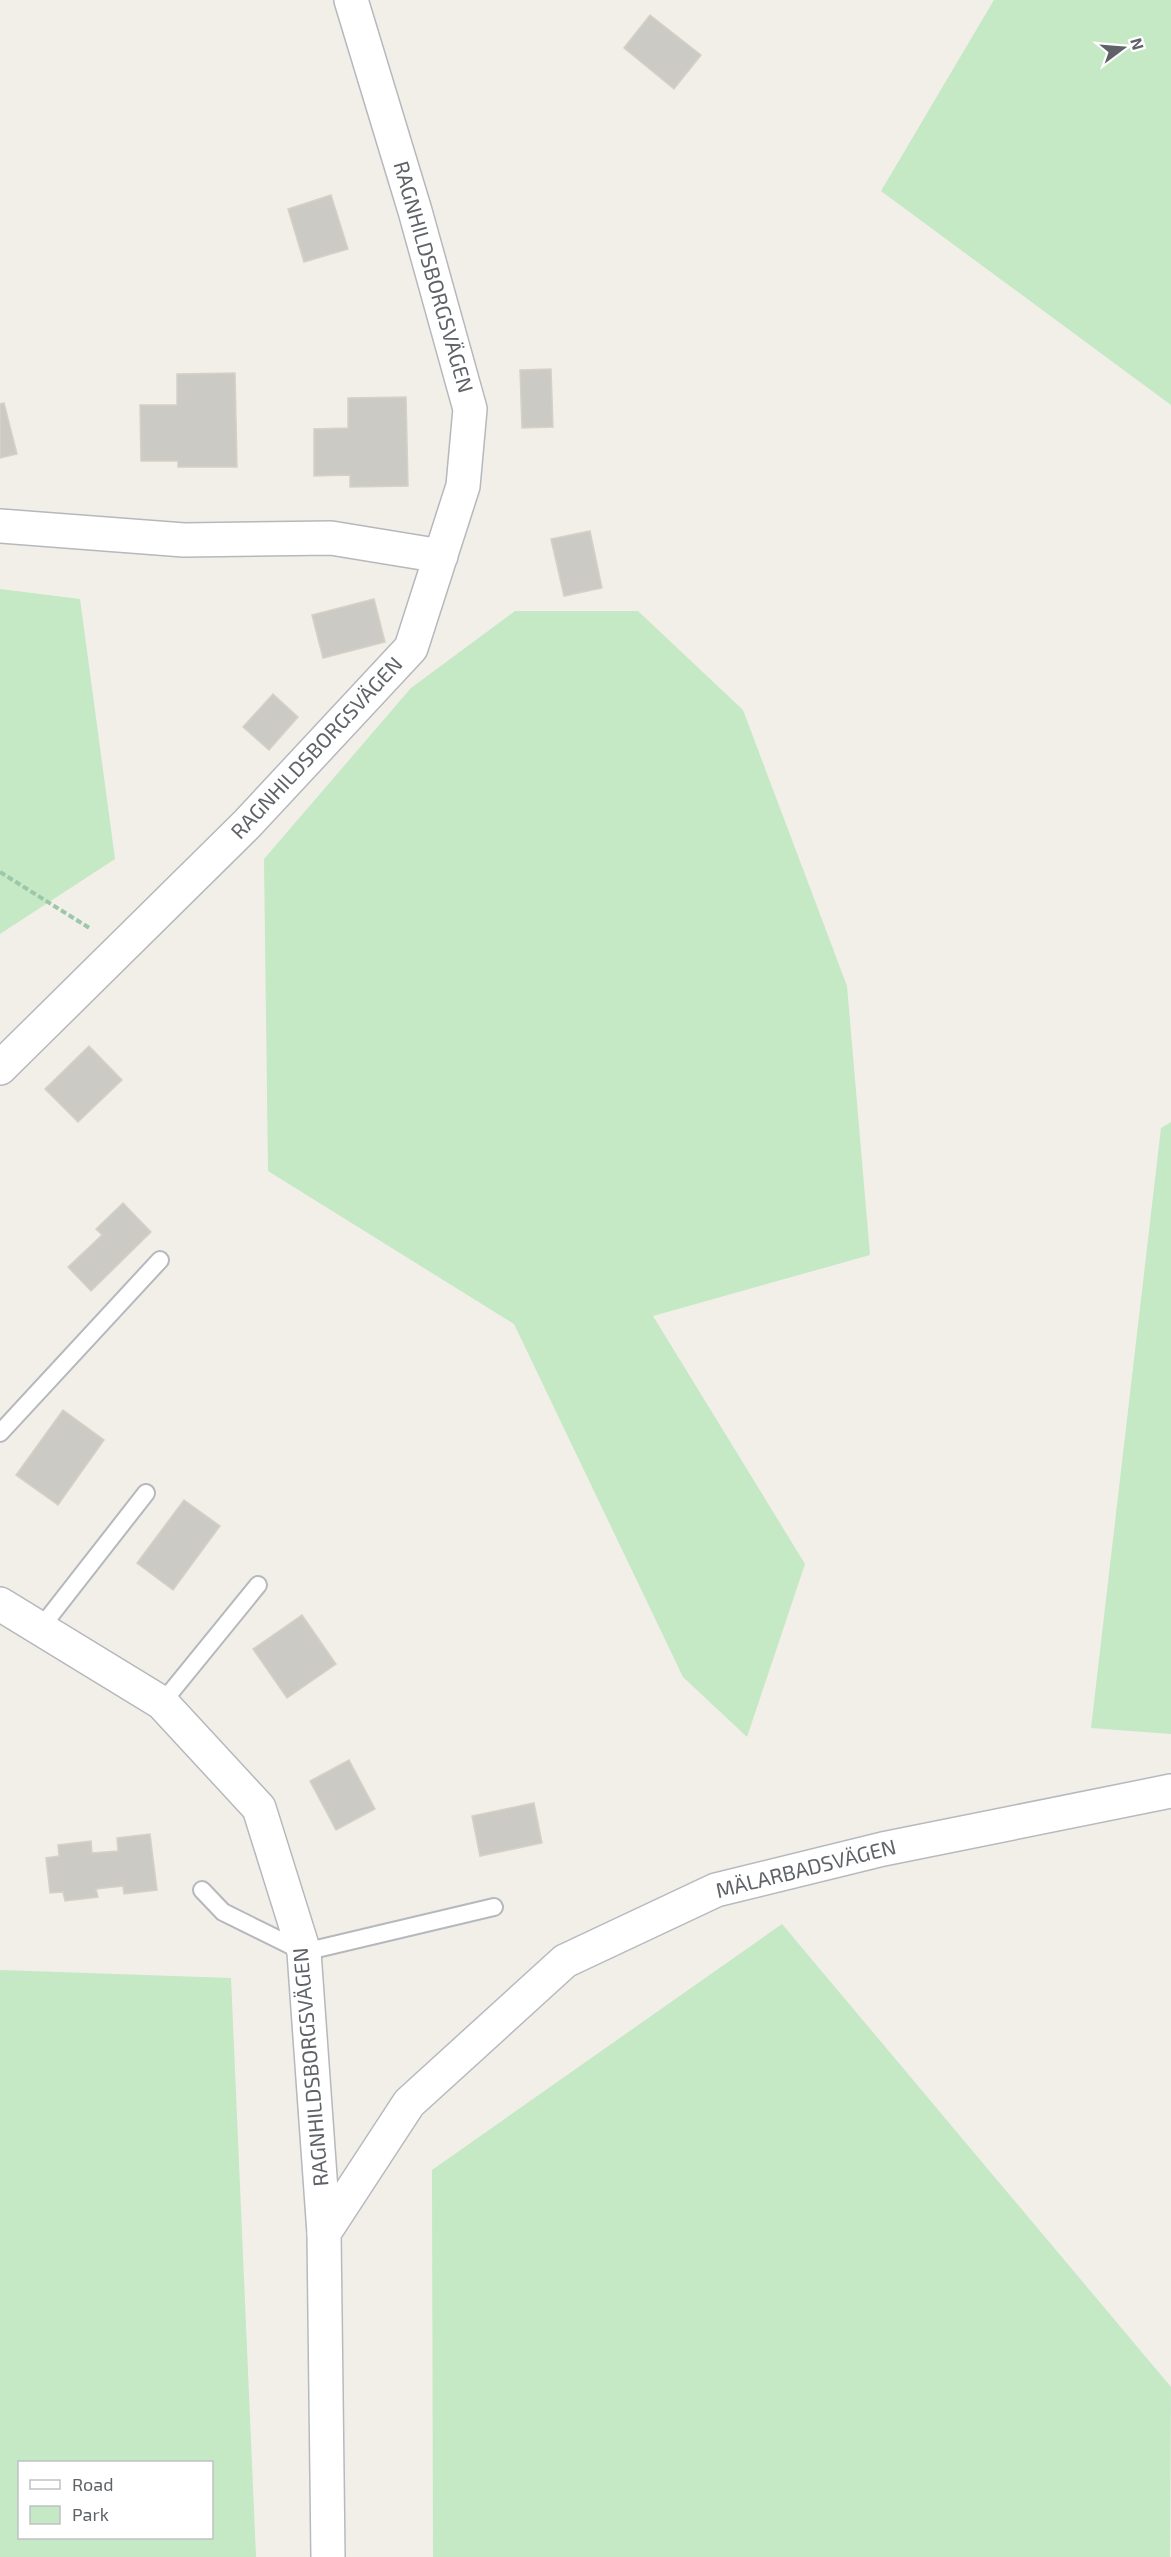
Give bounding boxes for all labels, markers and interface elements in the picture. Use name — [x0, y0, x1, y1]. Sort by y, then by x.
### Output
north arrow — [1093, 18, 1153, 78]
text: N — [1127, 36, 1149, 52]
street label: RAGNHILDSBORGSVÄGEN — [389, 158, 480, 395]
street label: RAGNHILDSBORGSVÄGEN — [225, 651, 407, 843]
street label: MÄLARBADSVÄGEN — [713, 1833, 898, 1902]
street label: RAGNHILDSBORGSVÄGEN — [287, 1947, 332, 2188]
legend — [18, 2461, 213, 2539]
text: Road — [72, 2473, 113, 2495]
text: Park — [72, 2503, 109, 2525]

